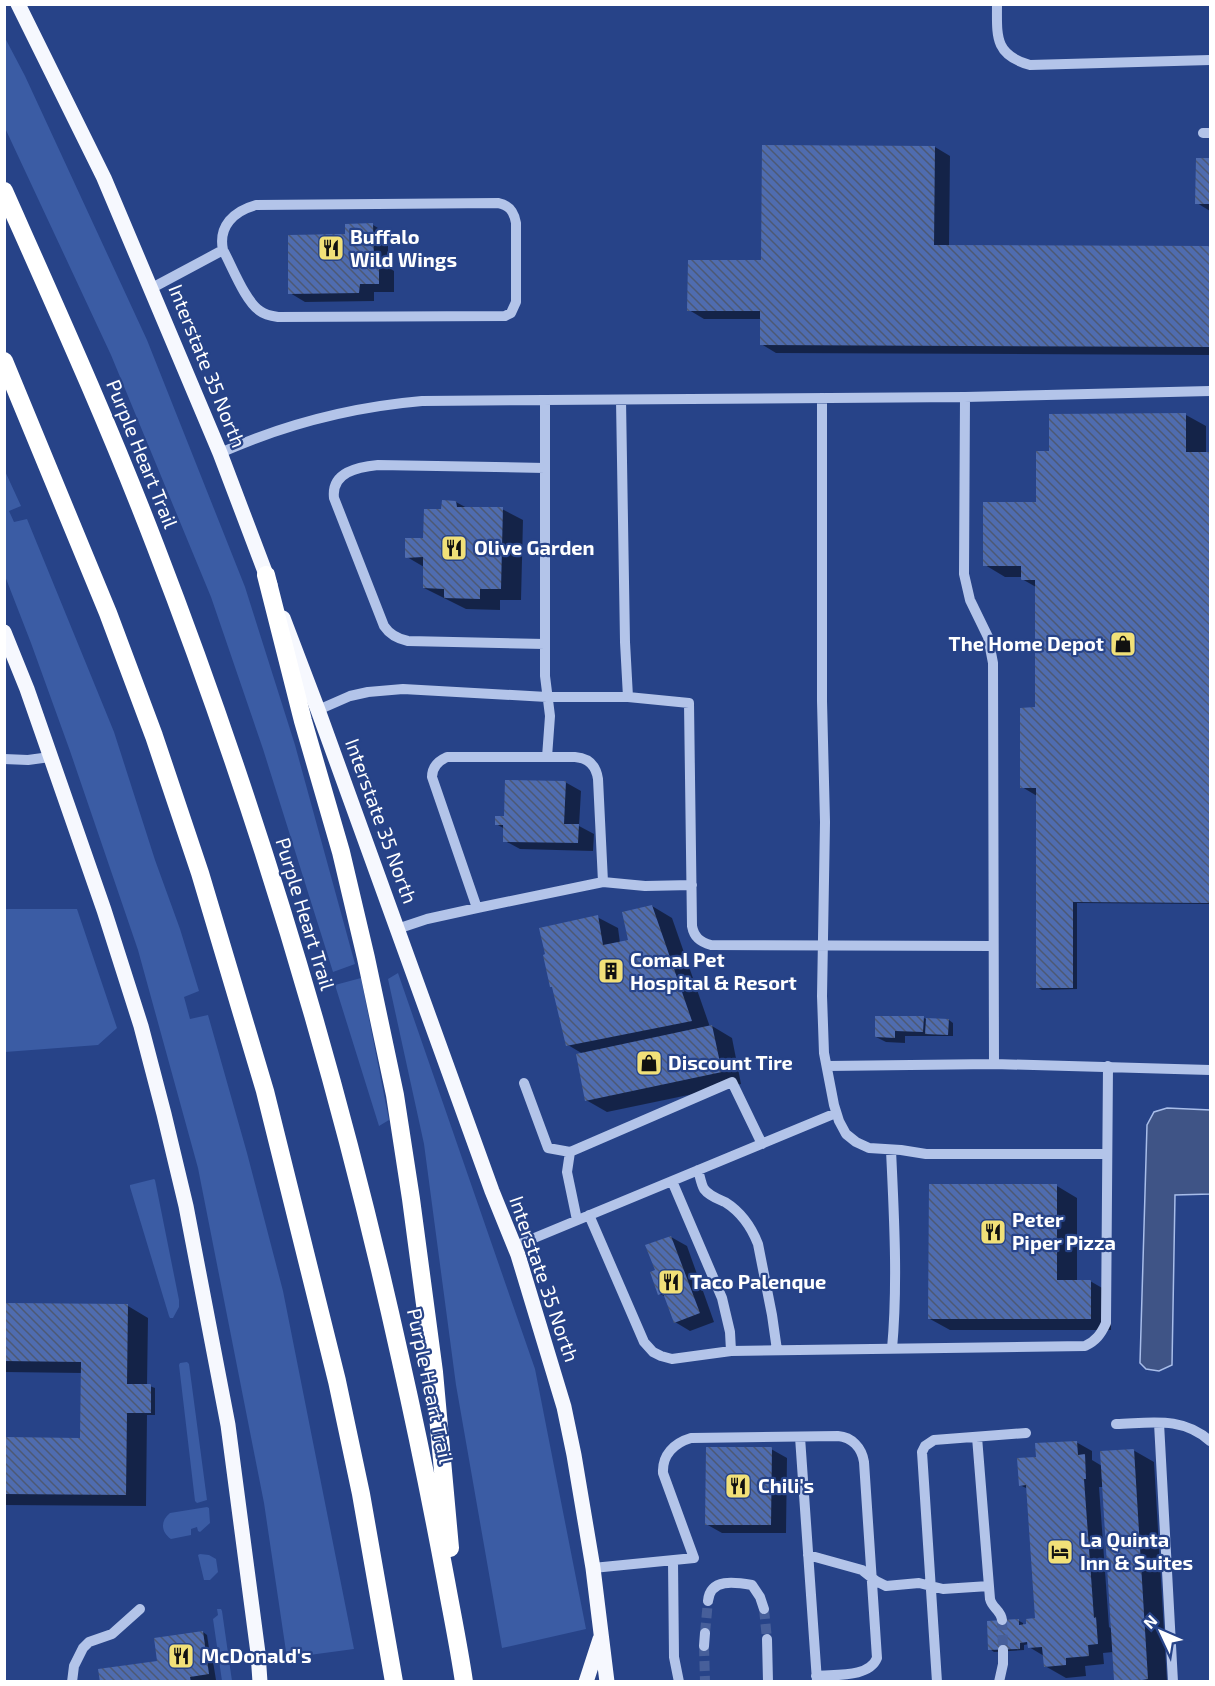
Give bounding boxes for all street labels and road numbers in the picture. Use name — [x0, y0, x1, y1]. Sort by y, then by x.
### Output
street label: Interstate 35 North — [164, 281, 252, 451]
street label: Purple Heart Trail — [102, 376, 184, 532]
street label: Interstate 35 North — [341, 735, 423, 906]
street label: Purple Heart Trail — [271, 834, 341, 993]
street label: Interstate 35 North — [505, 1193, 585, 1365]
street label: Purple Heart Trail — [403, 1306, 459, 1466]

